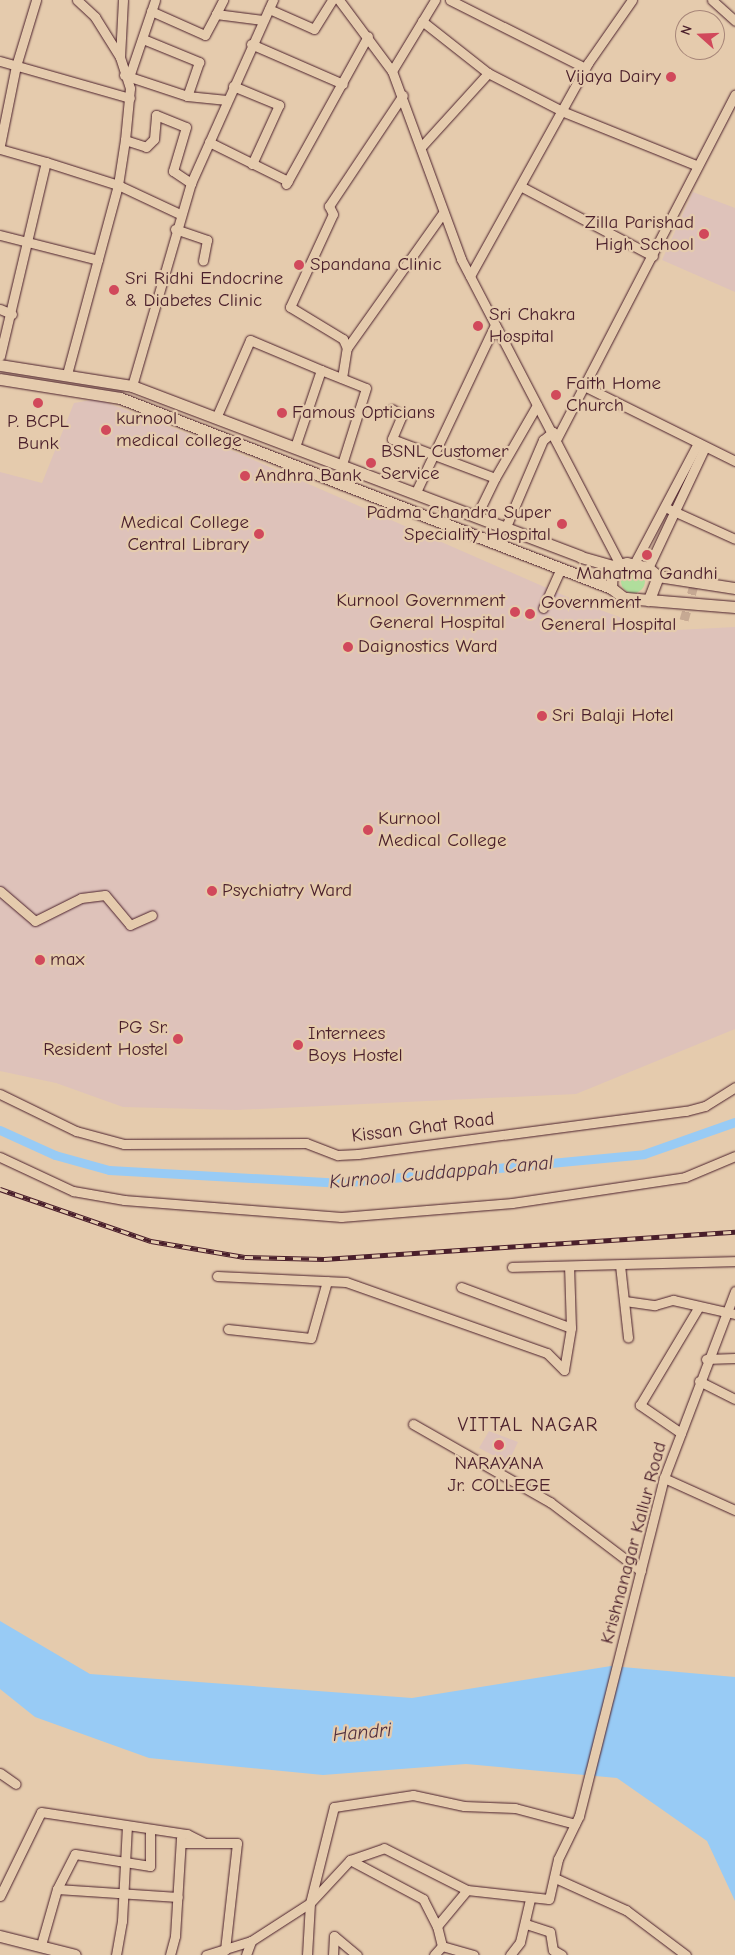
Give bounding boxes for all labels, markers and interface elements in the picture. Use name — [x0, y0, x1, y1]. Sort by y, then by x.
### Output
north arrow — [675, 10, 725, 60]
text: N — [677, 23, 696, 37]
place label: Vijaya Dairy — [566, 66, 661, 88]
marker: Vijaya Dairy — [665, 71, 677, 83]
place label: Zilla Parishad High School — [585, 212, 694, 256]
marker: Zilla Parishad High School — [698, 228, 710, 240]
place label: Spandana Clinic — [310, 254, 442, 276]
marker: Spandana Clinic — [292, 258, 306, 272]
place label: Sri Ridhi Endocrine & Diabetes Clinic — [125, 268, 283, 312]
marker: Sri Ridhi Endocrine & Diabetes Clinic — [107, 283, 121, 297]
place label: Sri Chakra Hospital — [489, 304, 576, 348]
marker: Sri Chakra Hospital — [471, 319, 485, 333]
place label: Faith Home Church — [566, 373, 661, 417]
marker: Faith Home Church — [550, 389, 562, 401]
marker: P. BCPL Bunk — [32, 397, 44, 409]
place label: Famous Opticians — [292, 402, 435, 424]
marker: Famous Opticians — [276, 407, 288, 419]
place label: kurnool medical college — [116, 408, 242, 452]
place label: P. BCPL Bunk — [7, 411, 69, 455]
marker: kurnool medical college — [100, 424, 112, 436]
place label: BSNL Customer Service — [381, 441, 509, 485]
marker: BSNL Customer Service — [365, 457, 377, 469]
place label: Andhra Bank — [255, 465, 361, 487]
marker: Andhra Bank — [239, 470, 251, 482]
place label: Padma Chandra Super Speciality Hospital — [367, 502, 551, 546]
place label: Medical College Central Library — [121, 512, 249, 556]
marker: Padma Chandra Super Speciality Hospital — [555, 517, 569, 531]
marker: Medical College Central Library — [253, 528, 265, 540]
marker: Mahatma Gandhi — [641, 549, 653, 561]
place label: Mahatma Gandhi — [576, 563, 718, 585]
place label: Kurnool Government General Hospital — [336, 590, 505, 634]
place label: Government General Hospital — [541, 592, 676, 636]
marker: Kurnool Government General Hospital — [509, 606, 521, 618]
marker: Government General Hospital — [523, 607, 537, 621]
place label: Daignostics Ward — [358, 636, 498, 658]
marker: Daignostics Ward — [342, 641, 354, 653]
place label: Sri Balaji Hotel — [552, 705, 674, 727]
marker: Sri Balaji Hotel — [536, 710, 548, 722]
place label: Kurnool Medical College — [378, 808, 506, 852]
marker: Kurnool Medical College — [362, 824, 374, 836]
place label: Psychiatry Ward — [222, 880, 352, 902]
marker: Psychiatry Ward — [206, 885, 218, 897]
place label: max — [50, 949, 85, 971]
marker: max — [34, 954, 46, 966]
place label: PG Sr. Resident Hostel — [43, 1017, 168, 1061]
place label: Internees Boys Hostel — [308, 1023, 403, 1067]
marker: PG Sr. Resident Hostel — [172, 1033, 184, 1045]
marker: Internees Boys Hostel — [292, 1039, 304, 1051]
street label: Kissan Ghat Road — [350, 1108, 496, 1148]
water label: Kurnool Cuddappah Canal — [328, 1150, 554, 1194]
district label: VITTAL NAGAR — [456, 1412, 600, 1436]
marker: NARAYANA Jr. COLLEGE — [493, 1439, 505, 1451]
street label: Krishnanagar Kallur Road — [596, 1439, 672, 1647]
place label: NARAYANA Jr. COLLEGE — [448, 1453, 550, 1497]
water label: Handri — [332, 1717, 392, 1747]

